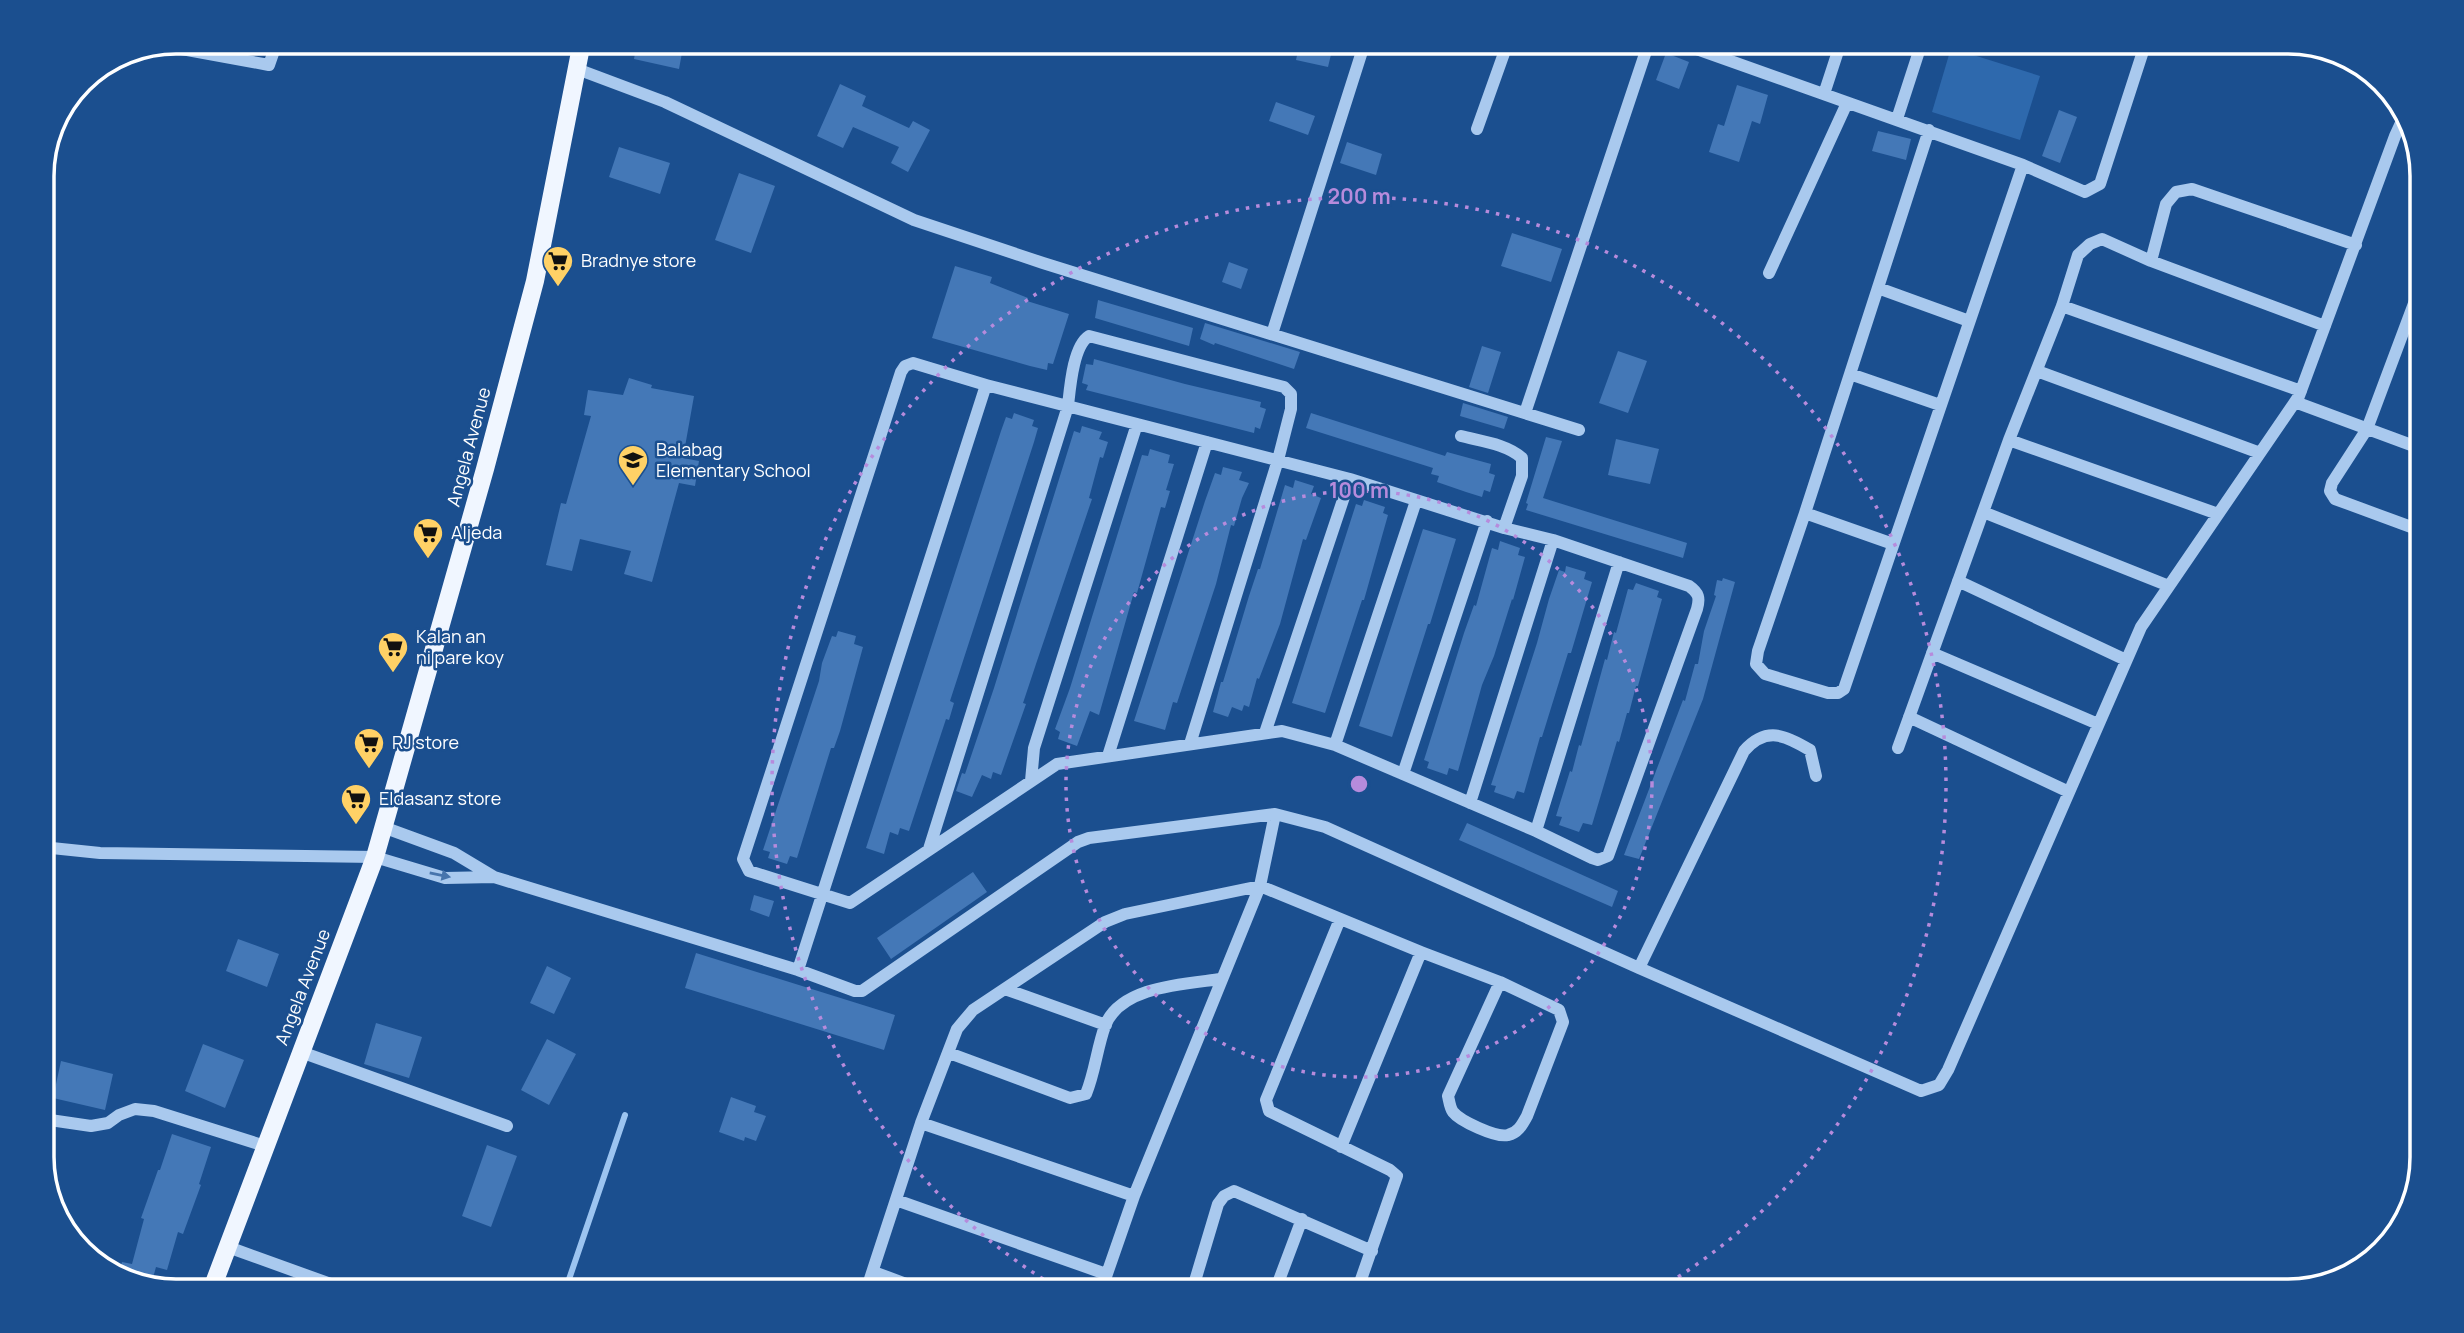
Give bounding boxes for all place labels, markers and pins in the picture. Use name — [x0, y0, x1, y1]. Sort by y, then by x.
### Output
supermarket icon: Bradnye store — [541, 244, 575, 288]
place label: Bradnye store — [581, 248, 696, 272]
place label: Balabag Elementary School — [656, 437, 811, 482]
school or university icon: Balabag Elementary School — [616, 443, 650, 487]
supermarket icon: Aljeda — [411, 516, 445, 560]
place label: Aljeda — [451, 520, 502, 544]
place label: Kalan an ni pare koy — [416, 624, 505, 669]
supermarket icon: Kalan an ni pare koy — [376, 630, 410, 674]
supermarket icon: RJ store — [352, 726, 386, 770]
place label: RJ store — [392, 730, 459, 754]
centre of rings — [1347, 772, 1371, 796]
supermarket icon: Eldasanz store — [339, 782, 373, 826]
place label: Eldasanz store — [379, 786, 501, 810]

